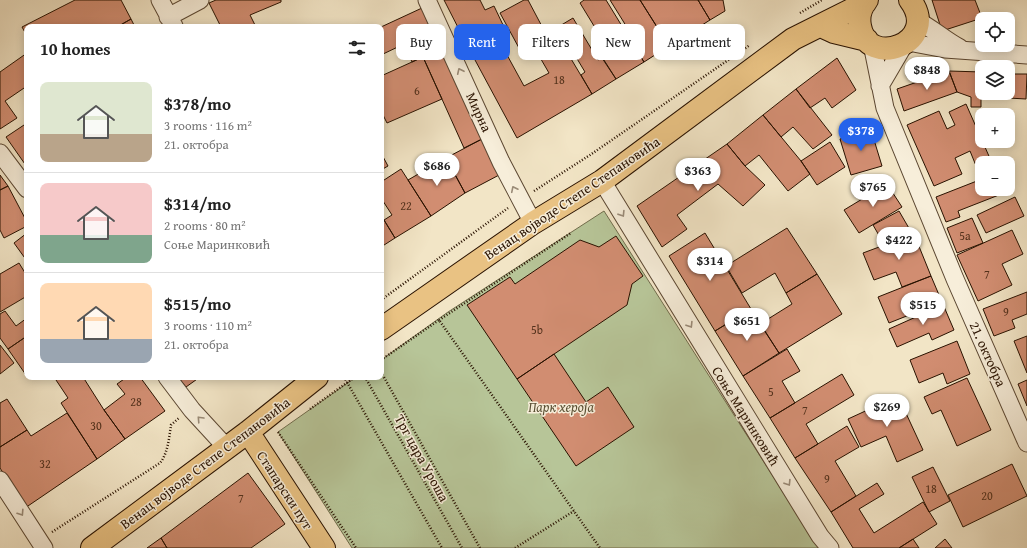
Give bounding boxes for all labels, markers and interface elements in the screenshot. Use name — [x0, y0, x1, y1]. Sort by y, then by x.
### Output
map controls — [975, 12, 1015, 196]
button: locate — [975, 12, 1015, 52]
chip: Buy — [396, 24, 446, 60]
chip: Rent — [454, 24, 510, 60]
chip: Filters — [518, 24, 583, 60]
chip: New — [591, 24, 645, 60]
chip: Apartment — [653, 24, 745, 60]
text: 10 homes — [40, 36, 111, 61]
icon: filters — [346, 37, 368, 59]
pin: $848 — [903, 57, 951, 91]
text: $848 — [914, 60, 940, 79]
button: layers — [975, 60, 1015, 100]
one-way arrow — [456, 68, 464, 75]
house number: 18 — [553, 71, 565, 88]
house number: 6 — [414, 82, 420, 99]
street label: Мирна — [461, 89, 497, 135]
text: $378/mo — [164, 91, 231, 116]
icon: home — [72, 98, 120, 146]
button: + — [975, 108, 1015, 148]
text: 3 rooms · 116 m² — [164, 116, 252, 135]
pin: $378 — [837, 118, 885, 152]
text: $378 — [848, 121, 874, 140]
street label: Венац војводе Степе Степановића — [480, 131, 664, 265]
text: 21. октобра — [164, 135, 229, 154]
pin: $686 — [413, 153, 461, 187]
text: $686 — [424, 156, 450, 175]
button: − — [975, 156, 1015, 196]
pin: $363 — [674, 158, 722, 192]
text: $363 — [685, 161, 711, 180]
pin: $765 — [849, 174, 897, 208]
text: $765 — [860, 177, 886, 196]
one-way arrow — [511, 186, 519, 193]
text: $314/mo — [164, 191, 231, 216]
house number: 22 — [400, 197, 412, 214]
icon: home — [72, 199, 120, 247]
one-way arrow — [617, 210, 624, 217]
text: 2 rooms · 80 m² — [164, 216, 246, 235]
pin: $422 — [875, 227, 923, 261]
house number: 5a — [959, 227, 971, 244]
text: $422 — [886, 230, 912, 249]
text: Соње Маринковић — [164, 235, 270, 254]
pin: $314 — [686, 248, 734, 282]
text: $314 — [697, 251, 723, 270]
house number: 7 — [984, 266, 990, 283]
text: $515/mo — [164, 291, 231, 316]
pin: $515 — [899, 292, 947, 326]
text: $515 — [910, 295, 936, 314]
icon: home — [72, 299, 120, 347]
house number: 9 — [1003, 303, 1009, 320]
pin: $651 — [723, 308, 771, 342]
text: $651 — [734, 311, 760, 330]
text: 3 rooms · 110 m² — [164, 316, 252, 335]
street label: 21. октобра — [965, 318, 1011, 390]
house number: 5b — [531, 321, 543, 338]
one-way arrow — [685, 321, 693, 328]
text: 21. октобра — [164, 335, 229, 354]
street label: Соње Маринковић — [707, 362, 785, 470]
house number: 5 — [768, 383, 774, 400]
street label: Венац војводе Степе Степановића — [116, 392, 294, 534]
house number: 28 — [130, 393, 142, 410]
pin: $269 — [863, 394, 911, 428]
park label: Парк хероја — [528, 397, 594, 417]
text: $269 — [874, 397, 900, 416]
house number: 7 — [802, 402, 808, 419]
street label: Трг цара Уроша — [390, 411, 454, 505]
one-way arrow — [197, 416, 205, 424]
house number: 30 — [90, 417, 102, 434]
street label: Стапарски пут — [252, 447, 318, 533]
house number: 32 — [39, 455, 51, 472]
house number: 9 — [824, 470, 830, 487]
one-way arrow — [783, 479, 790, 486]
house number: 18 — [925, 480, 937, 497]
house number: 20 — [981, 487, 993, 504]
house number: 7 — [238, 490, 244, 507]
one-way arrow — [16, 509, 24, 516]

